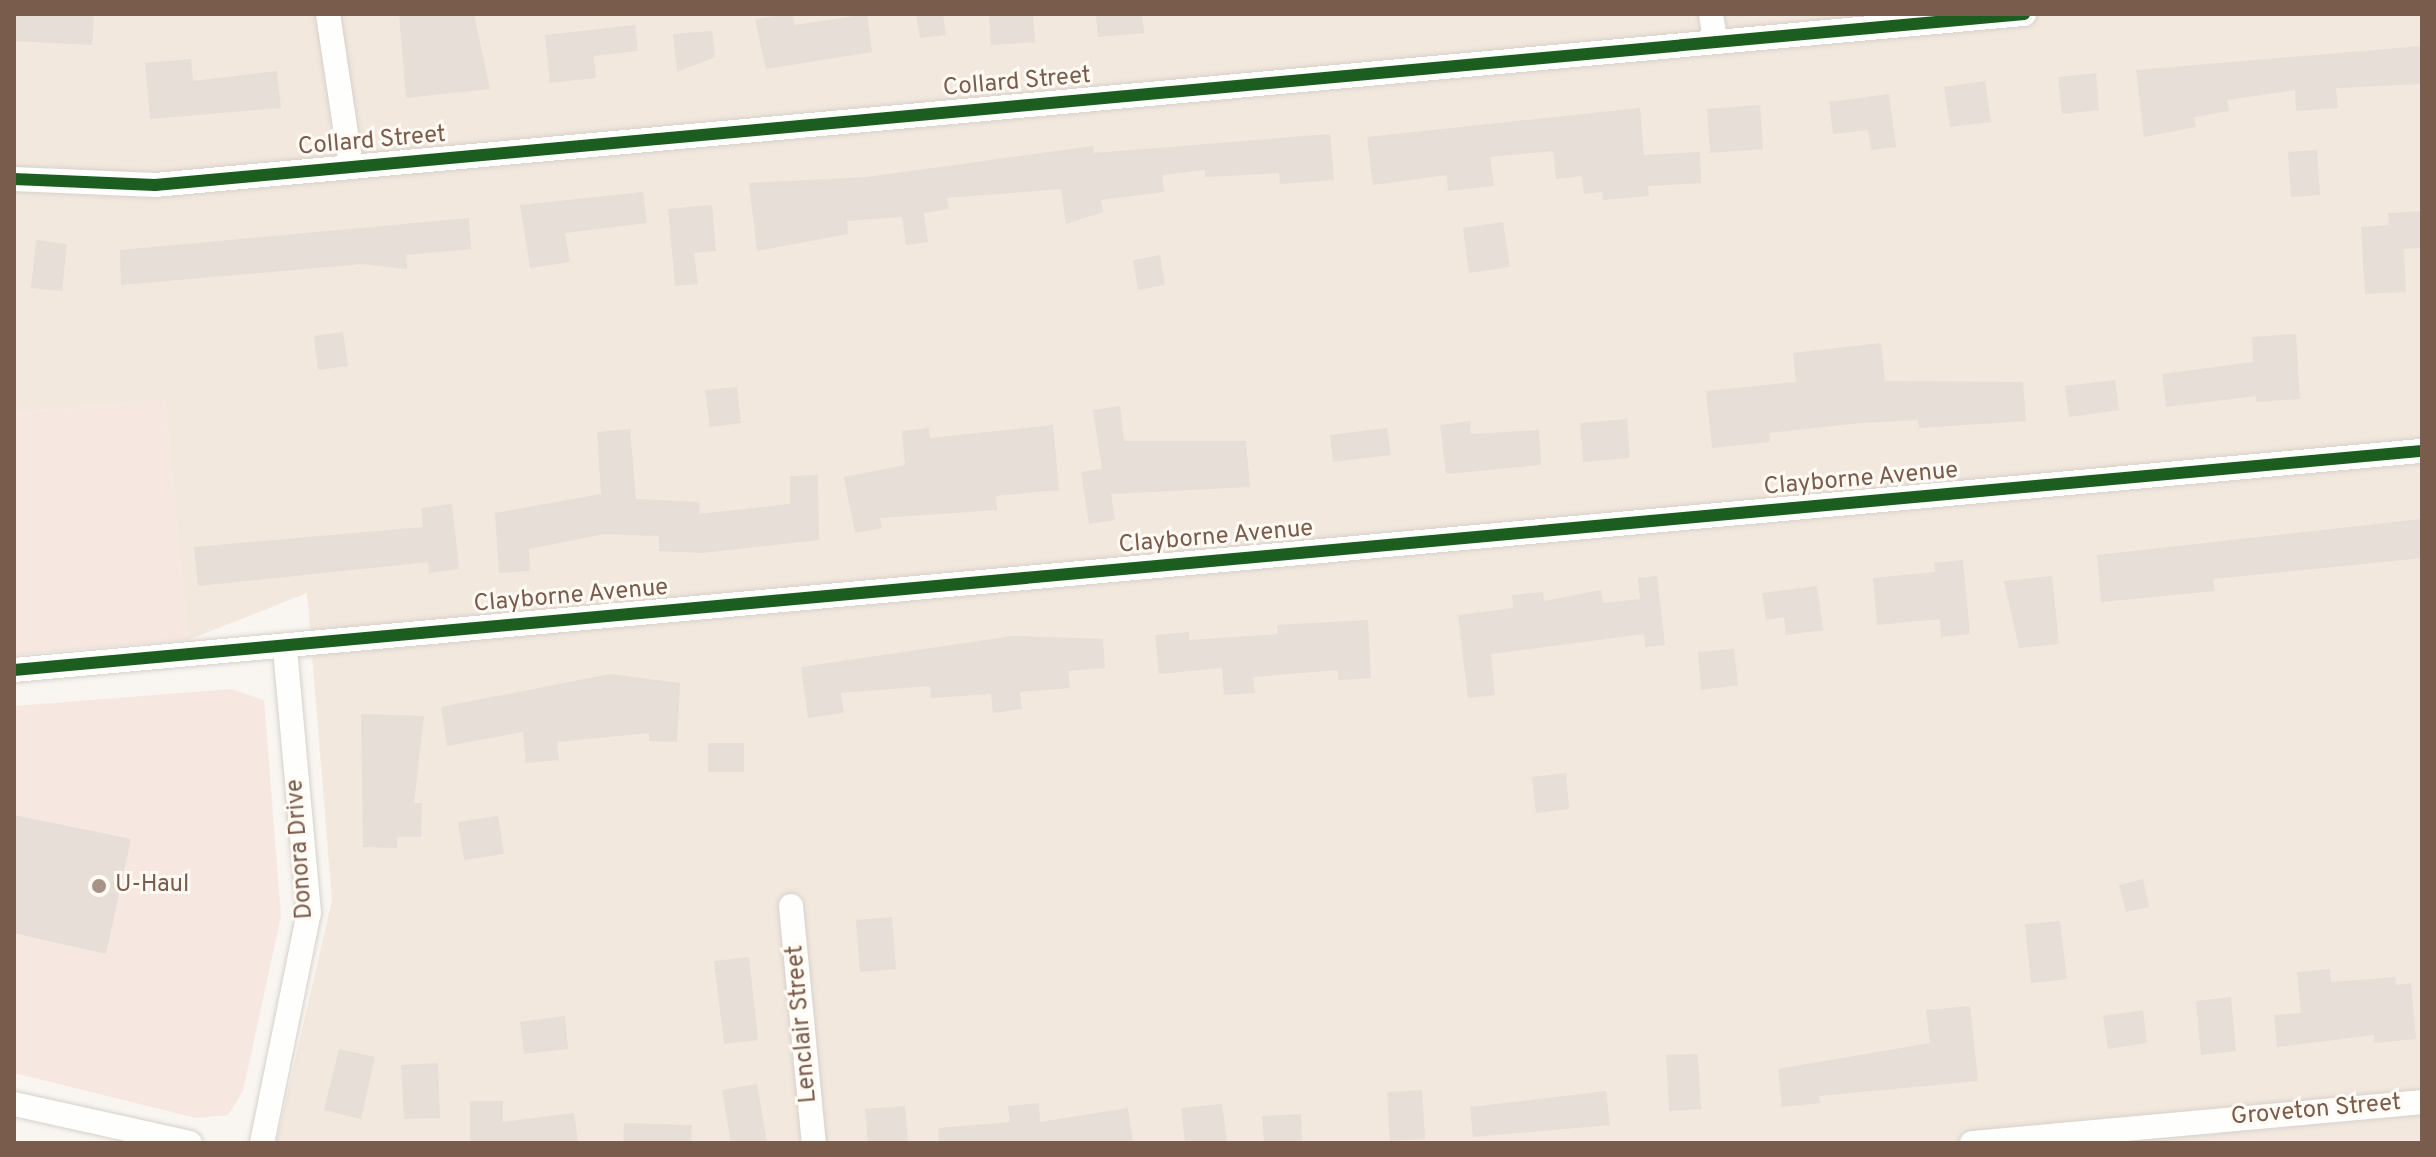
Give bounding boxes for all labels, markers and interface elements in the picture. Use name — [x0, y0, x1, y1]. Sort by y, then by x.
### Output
street label: Collard Street — [942, 62, 1092, 104]
street label: Collard Street — [297, 121, 447, 163]
street label: Clayborne Avenue — [1762, 457, 1960, 503]
street label: Clayborne Avenue — [1117, 515, 1315, 561]
street label: Clayborne Avenue — [472, 574, 670, 620]
street label: Donora Drive — [282, 778, 320, 920]
place label: U-Haul — [115, 872, 189, 900]
marker: U-Haul — [90, 877, 108, 895]
street label: Lenclair Street — [782, 944, 824, 1104]
street label: Groveton Street — [2230, 1089, 2402, 1133]

